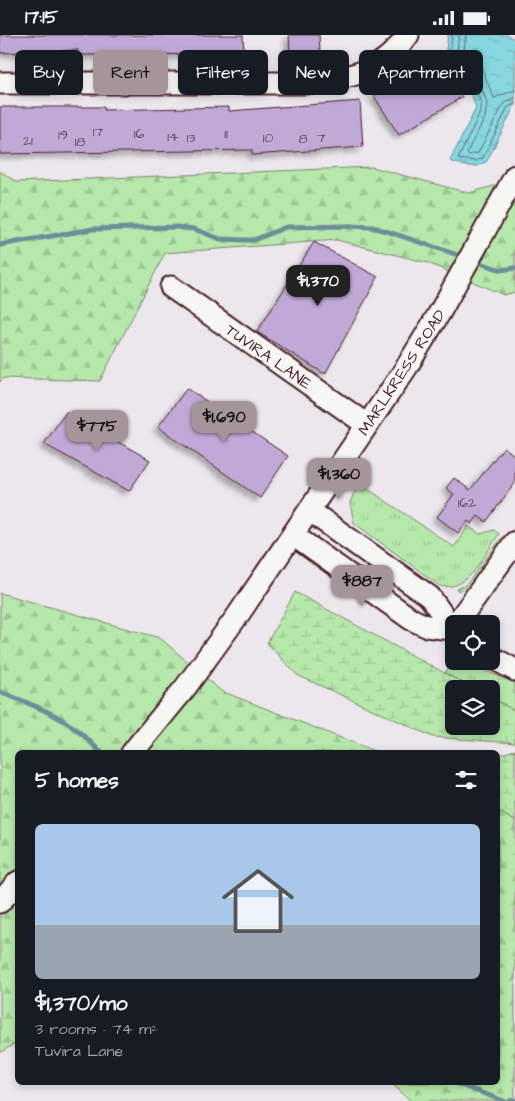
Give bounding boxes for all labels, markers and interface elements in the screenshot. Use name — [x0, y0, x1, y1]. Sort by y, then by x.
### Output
text: 17:15 — [25, 4, 58, 31]
chip: Buy — [15, 50, 83, 95]
chip: Rent — [93, 50, 168, 95]
chip: Filters — [178, 50, 268, 95]
chip: New — [278, 50, 349, 95]
chip: Apartment — [359, 50, 483, 95]
house number: 17 — [93, 122, 104, 142]
house number: 16 — [134, 124, 145, 144]
house number: 11 — [224, 124, 228, 144]
house number: 19 — [58, 125, 68, 145]
house number: 14 — [167, 127, 179, 147]
house number: 13 — [187, 128, 195, 148]
house number: 10 — [263, 128, 273, 148]
house number: 7 — [317, 128, 326, 148]
house number: 8 — [298, 129, 308, 149]
house number: 21 — [23, 131, 33, 151]
house number: 18 — [75, 132, 85, 152]
pin: $1,370 — [277, 265, 359, 307]
text: $1,370 — [297, 270, 339, 292]
street label: MARLKRESS ROAD — [353, 305, 451, 440]
street label: TUVIRA LANE — [221, 319, 316, 395]
pin: $1,690 — [183, 401, 265, 443]
text: $1,690 — [202, 406, 246, 428]
pin: $775 — [67, 409, 127, 452]
text: $775 — [77, 415, 117, 437]
pin: $1,360 — [298, 457, 380, 500]
text: $1,360 — [318, 463, 360, 485]
house number: 162 — [458, 493, 476, 513]
pin: $887 — [332, 565, 392, 607]
text: $887 — [342, 570, 382, 592]
map controls — [445, 615, 500, 735]
button: locate — [445, 615, 500, 670]
button: layers — [445, 680, 500, 735]
text: 5 homes — [35, 766, 119, 795]
icon: filters — [452, 766, 480, 794]
icon: home — [213, 856, 303, 946]
text: $1,370/mo — [35, 989, 128, 1018]
text: 3 rooms · 74 m² — [35, 1018, 158, 1040]
text: Tuvira Lane — [35, 1040, 123, 1062]

